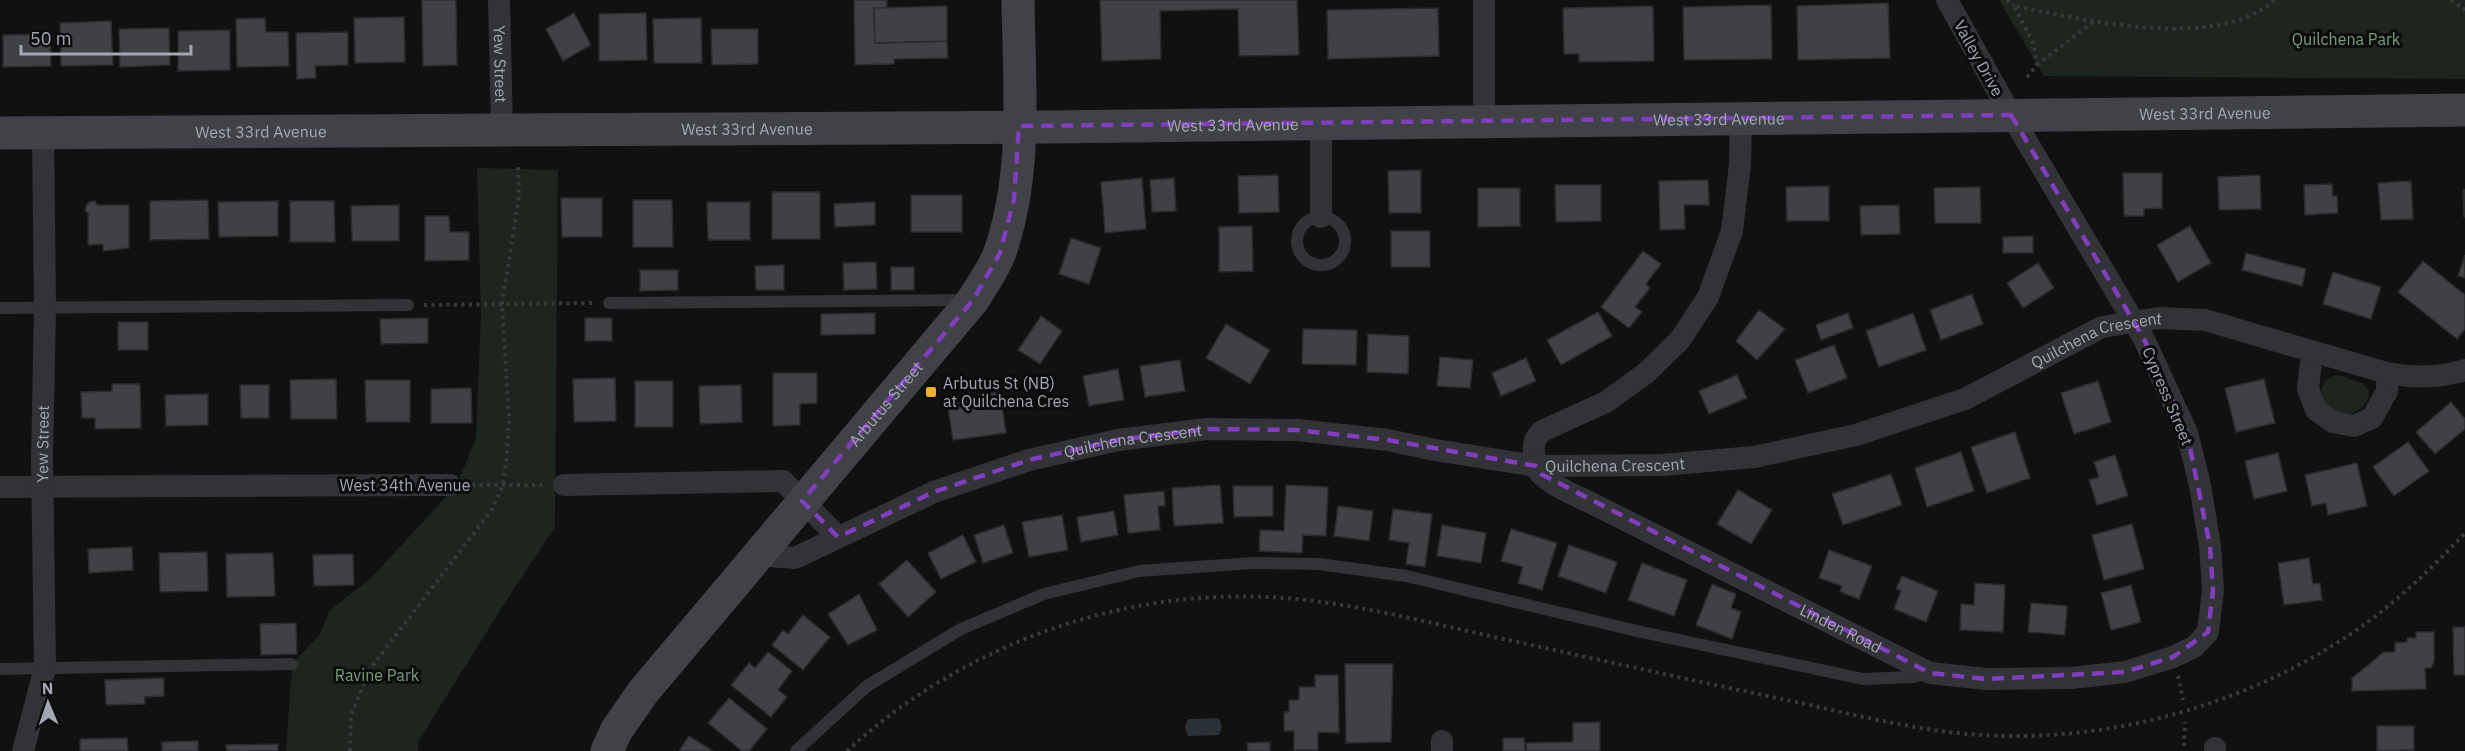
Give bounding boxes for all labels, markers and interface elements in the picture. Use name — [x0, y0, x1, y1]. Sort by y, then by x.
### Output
street label: Valley Drive — [1950, 16, 2008, 100]
scale bar — [21, 18, 190, 56]
street label: Yew Street — [490, 25, 511, 103]
text: 50 m — [30, 27, 72, 50]
park label: Quilchena Park — [2292, 29, 2401, 49]
street label: West 33rd Avenue — [2139, 102, 2271, 124]
street label: West 33rd Avenue — [1653, 108, 1785, 130]
street label: West 33rd Avenue — [1167, 114, 1299, 136]
street label: West 33rd Avenue — [681, 118, 813, 139]
street label: West 33rd Avenue — [195, 121, 327, 142]
street label: Quilchena Crescent — [2027, 308, 2162, 373]
street label: Cypress Street — [2138, 344, 2198, 448]
street label: Arbutus Street — [844, 357, 927, 450]
place label: Arbutus St (NB) at Quilchena Cres — [943, 373, 1069, 411]
marker: Arbutus St (NB) at Quilchena Cres — [924, 385, 938, 399]
street label: Yew Street — [32, 405, 53, 483]
street label: Quilchena Crescent — [1062, 420, 1203, 462]
street label: Quilchena Crescent — [1545, 453, 1686, 476]
street label: West 34th Avenue — [340, 475, 471, 495]
street label: Linden Road — [1797, 599, 1885, 657]
park label: Ravine Park — [335, 665, 420, 685]
north arrow — [18, 673, 78, 733]
text: N — [41, 678, 54, 698]

